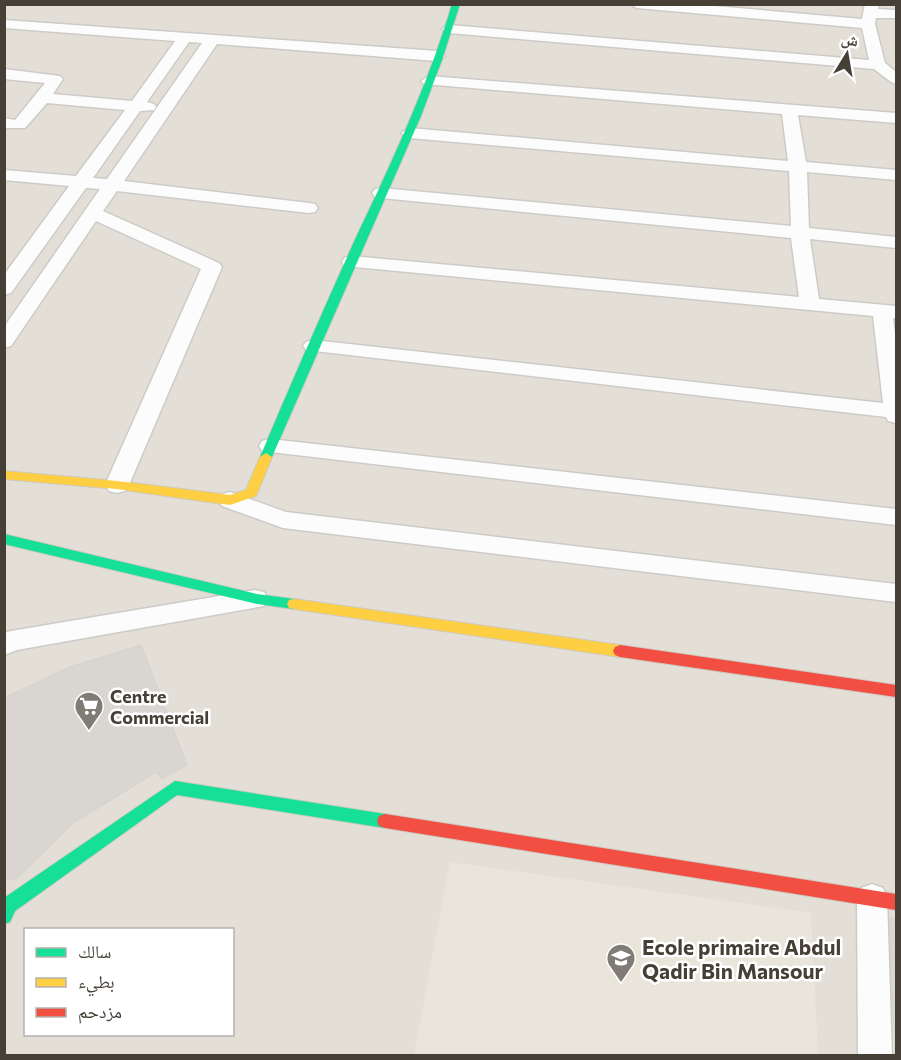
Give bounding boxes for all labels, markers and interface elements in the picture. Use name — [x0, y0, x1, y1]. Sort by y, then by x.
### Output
north arrow — [817, 24, 877, 84]
text: ش — [840, 28, 860, 51]
place label: Centre Commercial — [110, 685, 209, 728]
supermarket icon: Centre Commercial — [73, 690, 105, 732]
legend — [24, 928, 234, 1036]
place label: Ecole primaire Abdul Qadir Bin Mansour — [642, 934, 841, 983]
text: سالك — [78, 940, 111, 962]
school or university icon: Ecole primaire Abdul Qadir Bin Mansour — [605, 942, 637, 984]
text: بطيء — [78, 970, 115, 997]
text: مزدحم — [78, 1000, 122, 1024]

